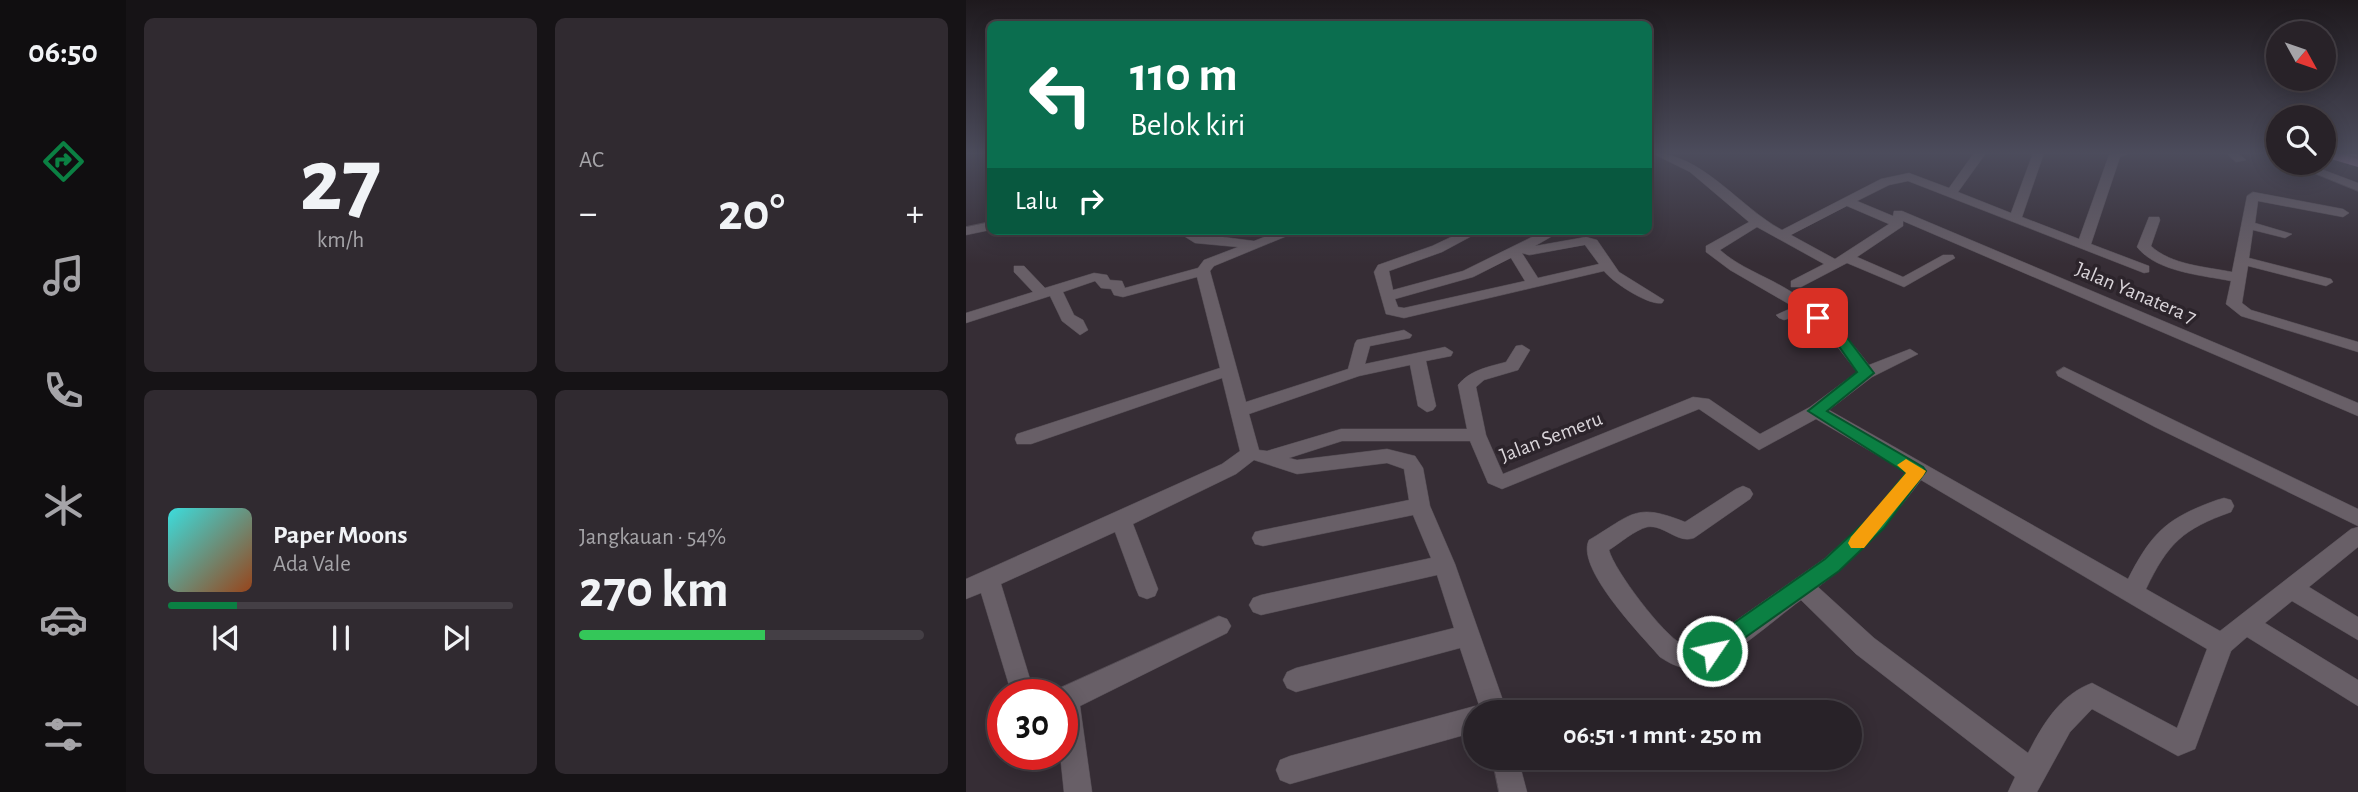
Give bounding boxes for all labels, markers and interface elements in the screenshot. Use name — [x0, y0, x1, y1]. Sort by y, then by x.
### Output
north arrow — [2266, 21, 2336, 91]
map controls — [2266, 21, 2336, 175]
text: 06:50 — [28, 36, 98, 68]
icon: left — [1015, 49, 1106, 140]
text: 110 m — [1130, 51, 1238, 100]
button: search — [2266, 105, 2336, 175]
text: Belok kiri — [1130, 109, 1246, 141]
text: 27 — [299, 136, 382, 227]
icon: directions — [39, 137, 88, 186]
text: AC — [579, 149, 604, 172]
icon: right — [1072, 182, 1110, 220]
text: 20° — [718, 187, 785, 239]
text: Lalu — [1015, 188, 1058, 214]
text: − — [579, 195, 597, 233]
text: + — [906, 195, 924, 233]
text: km/h — [317, 229, 364, 252]
icon: music — [39, 251, 88, 300]
street label: Jalan Yanatera 7 — [2072, 258, 2200, 328]
pin — [1788, 288, 1848, 348]
icon: arrive — [1799, 299, 1837, 337]
icon: phone — [39, 366, 88, 415]
street label: Jalan Semeru — [1497, 408, 1605, 466]
icon: climate — [39, 481, 88, 530]
text: Paper Moons — [273, 522, 408, 548]
text: Jangkauan · 54% — [579, 526, 726, 549]
text: Ada Vale — [273, 553, 351, 576]
text: 270 km — [579, 564, 729, 616]
icon: car — [39, 595, 88, 644]
position arrow — [1675, 614, 1749, 688]
icon: previous — [207, 619, 245, 657]
icon: pause — [322, 619, 360, 657]
icon: next — [437, 619, 475, 657]
speed limit sign: 30 — [987, 679, 1078, 770]
icon: filters — [39, 710, 88, 759]
text: 06:51 · 1 mnt · 250 m — [1563, 722, 1762, 748]

